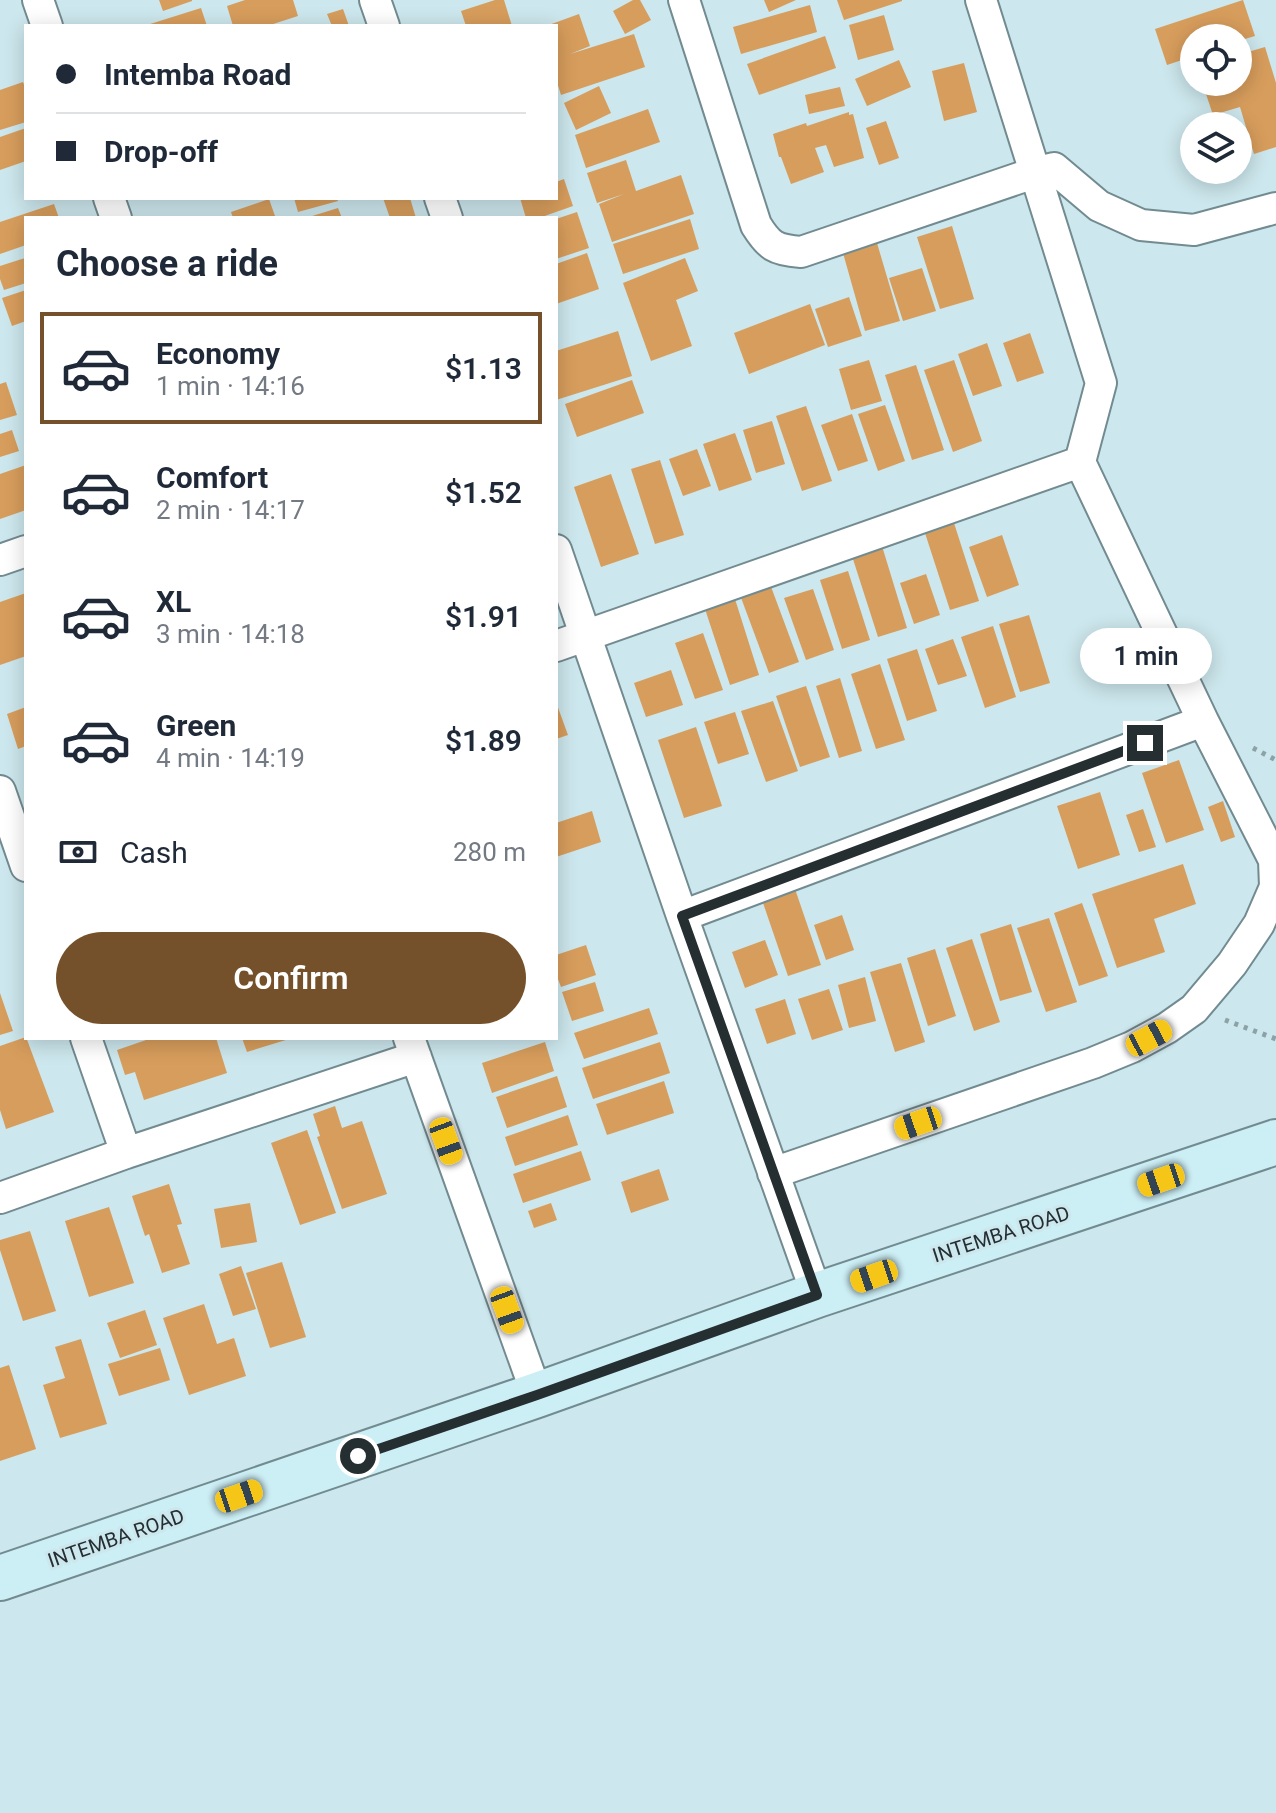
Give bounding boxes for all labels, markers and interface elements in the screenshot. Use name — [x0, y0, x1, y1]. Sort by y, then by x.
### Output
map controls — [1180, 24, 1252, 184]
button: locate — [1180, 24, 1252, 96]
text: Intemba Road — [104, 57, 291, 92]
button: layers — [1180, 112, 1252, 184]
text: Drop-off — [104, 134, 218, 169]
text: Choose a ride — [56, 243, 278, 285]
icon: car — [60, 332, 132, 404]
text: Economy — [156, 336, 280, 371]
text: $1.13 — [445, 351, 522, 386]
text: 1 min · 14:16 — [156, 371, 305, 401]
icon: car — [60, 456, 132, 528]
text: Comfort — [156, 460, 268, 495]
text: $1.52 — [445, 475, 522, 510]
text: 2 min · 14:17 — [156, 495, 305, 525]
icon: car — [60, 580, 132, 652]
text: XL — [156, 584, 191, 619]
text: $1.91 — [445, 599, 522, 634]
text: 3 min · 14:18 — [156, 619, 305, 649]
callout: 1 min — [1079, 627, 1211, 683]
text: 1 min — [1113, 641, 1179, 671]
icon: car — [60, 704, 132, 776]
text: Green — [156, 708, 236, 743]
text: $1.89 — [445, 723, 522, 758]
route end — [1127, 725, 1163, 761]
text: 4 min · 14:19 — [156, 743, 305, 773]
icon: cash — [56, 830, 100, 874]
text: Cash — [120, 835, 188, 870]
text: 280 m — [453, 837, 526, 867]
button: Confirm — [56, 932, 526, 1024]
car — [1122, 1016, 1176, 1060]
car — [891, 1104, 945, 1142]
car — [427, 1114, 465, 1168]
car — [1134, 1161, 1188, 1199]
street label: INTEMBA ROAD — [929, 1201, 1073, 1267]
car — [847, 1257, 901, 1295]
car — [488, 1283, 526, 1337]
route start — [340, 1438, 376, 1474]
car — [212, 1477, 266, 1515]
street label: INTEMBA ROAD — [45, 1503, 187, 1573]

